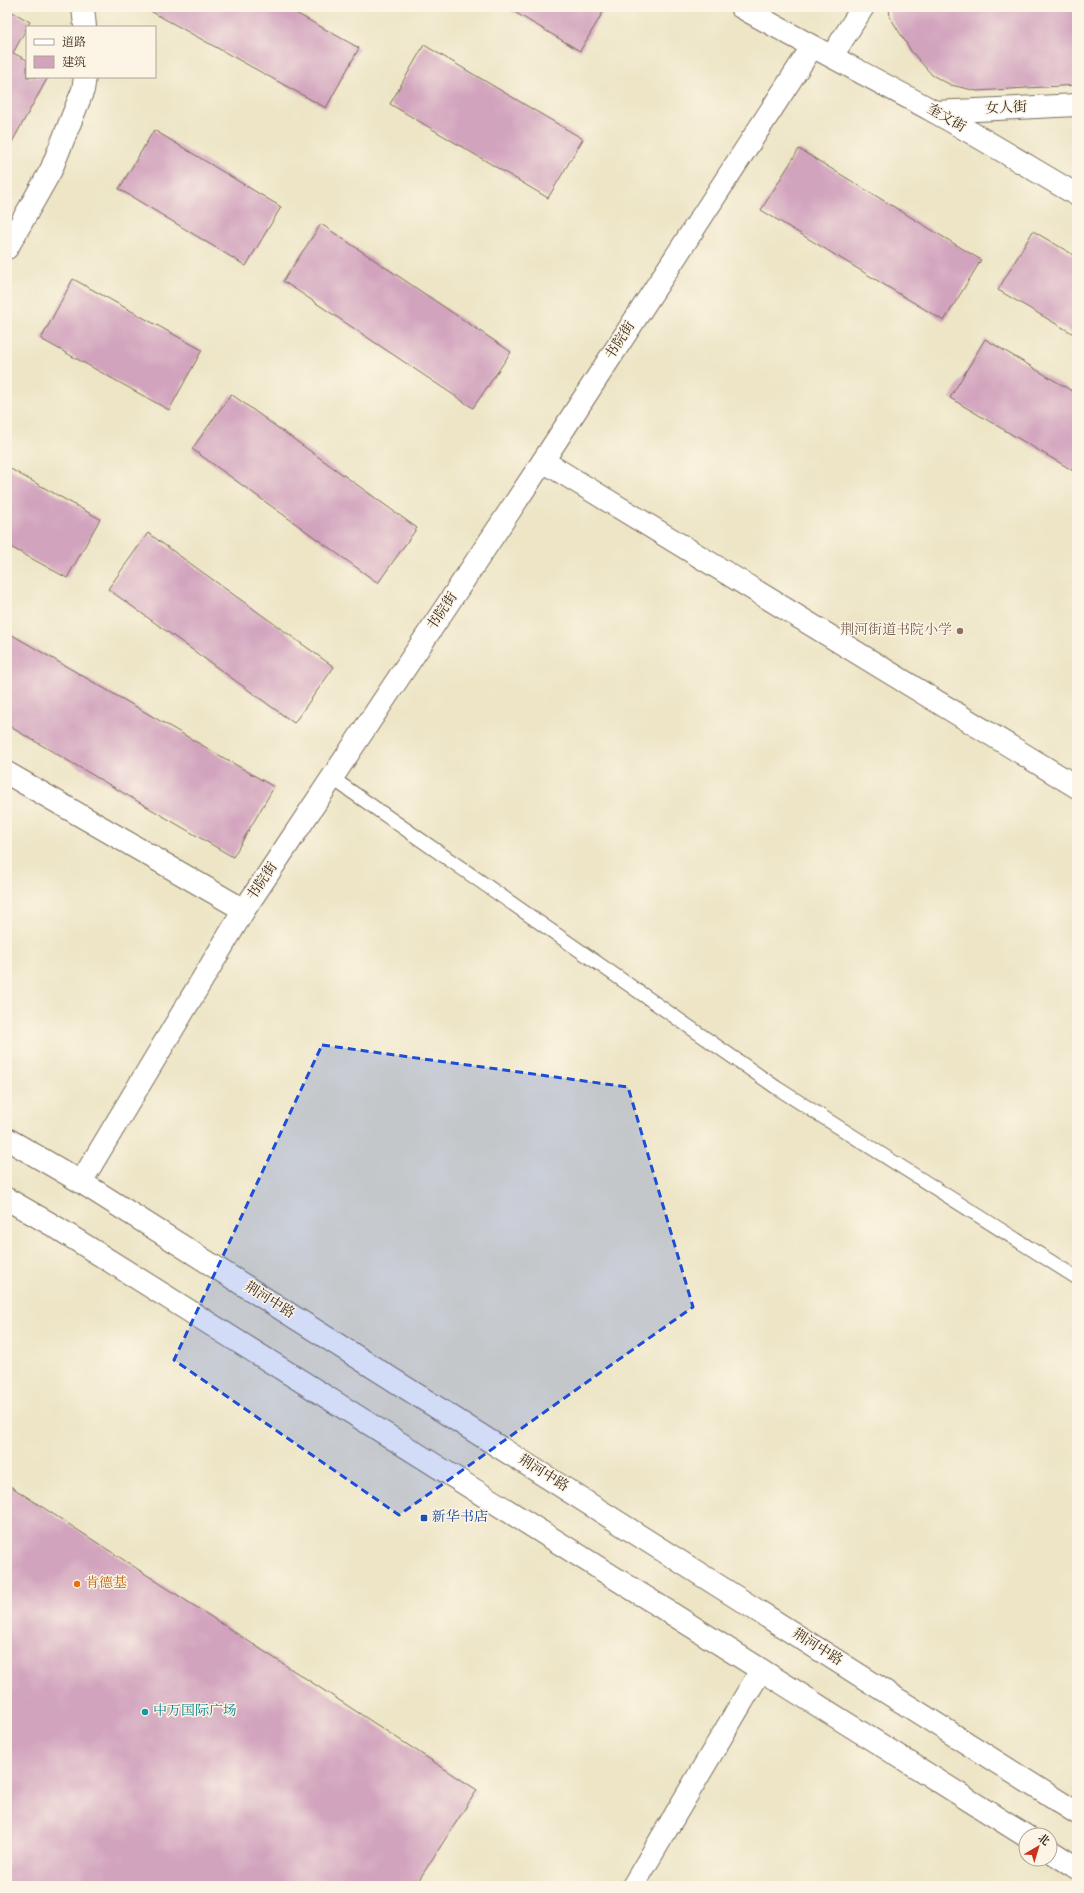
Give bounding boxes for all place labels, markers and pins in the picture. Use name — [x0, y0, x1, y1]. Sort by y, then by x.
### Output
place label: 荆河街道书院小学 — [840, 621, 952, 641]
marker: 荆河街道书院小学 — [955, 626, 965, 636]
place label: 新华书店 — [432, 1508, 488, 1528]
marker: 新华书店 — [419, 1513, 429, 1523]
place label: 肯德基 — [85, 1574, 127, 1594]
marker: 肯德基 — [72, 1579, 82, 1589]
place label: 中万国际广场 — [153, 1702, 237, 1722]
marker: 中万国际广场 — [140, 1707, 150, 1717]

